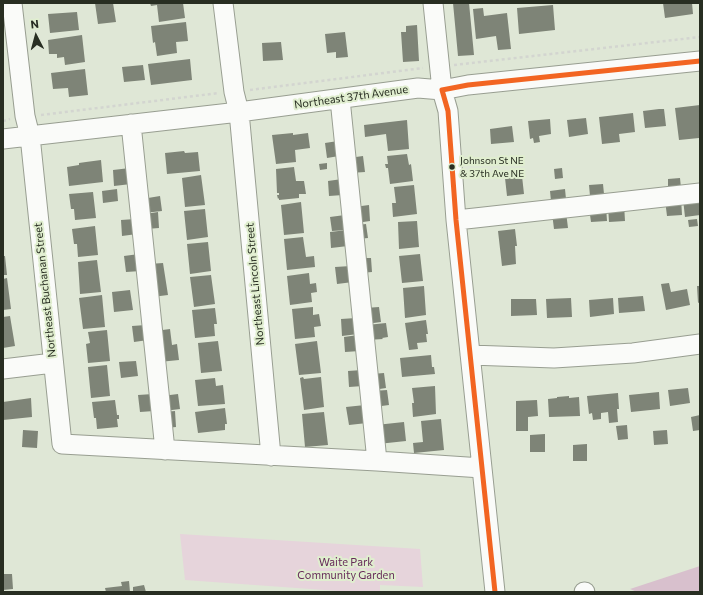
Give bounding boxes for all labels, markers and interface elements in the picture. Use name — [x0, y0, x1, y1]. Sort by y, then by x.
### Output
north arrow — [16, 16, 56, 56]
text: N — [30, 17, 39, 30]
street label: Northeast 37th Avenue — [293, 82, 409, 112]
place label: Johnson St NE & 37th Ave NE — [460, 155, 524, 178]
marker: Johnson St NE & 37th Ave NE — [447, 162, 457, 172]
street label: Northeast Buchanan Street — [31, 222, 59, 358]
street label: Northeast Lincoln Street — [243, 222, 267, 346]
park label: Waite Park Community Garden — [297, 555, 395, 581]

